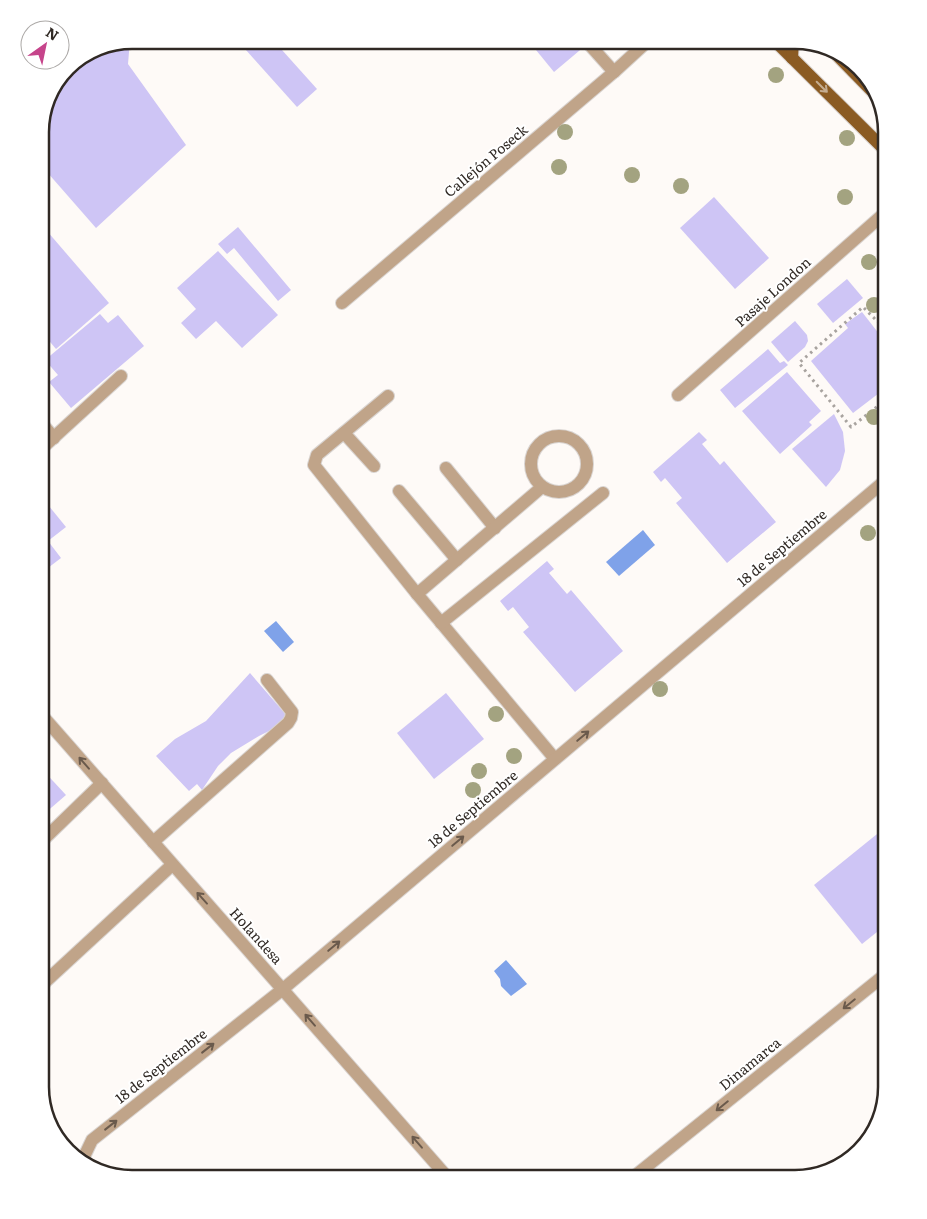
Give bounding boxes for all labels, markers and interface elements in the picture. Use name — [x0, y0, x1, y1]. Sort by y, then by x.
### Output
north arrow — [20, 20, 70, 70]
text: N — [42, 22, 63, 45]
one-way arrow — [816, 81, 828, 93]
street label: Callejón Poseck — [439, 119, 532, 201]
street label: Pasaje London — [730, 252, 815, 331]
street label: 18 de Septiembre — [732, 504, 830, 591]
one-way arrow — [576, 730, 589, 741]
one-way arrow — [78, 756, 89, 769]
street label: 18 de Septiembre — [423, 765, 521, 852]
one-way arrow — [452, 835, 465, 846]
one-way arrow — [196, 892, 208, 905]
street label: Holandesa — [226, 903, 288, 968]
one-way arrow — [328, 940, 341, 951]
one-way arrow — [843, 998, 856, 1009]
one-way arrow — [305, 1013, 316, 1026]
street label: 18 de Septiembre — [110, 1023, 210, 1107]
street label: Dinamarca — [714, 1032, 785, 1094]
one-way arrow — [201, 1043, 214, 1054]
one-way arrow — [716, 1100, 729, 1111]
one-way arrow — [104, 1120, 117, 1131]
one-way arrow — [411, 1136, 423, 1149]

